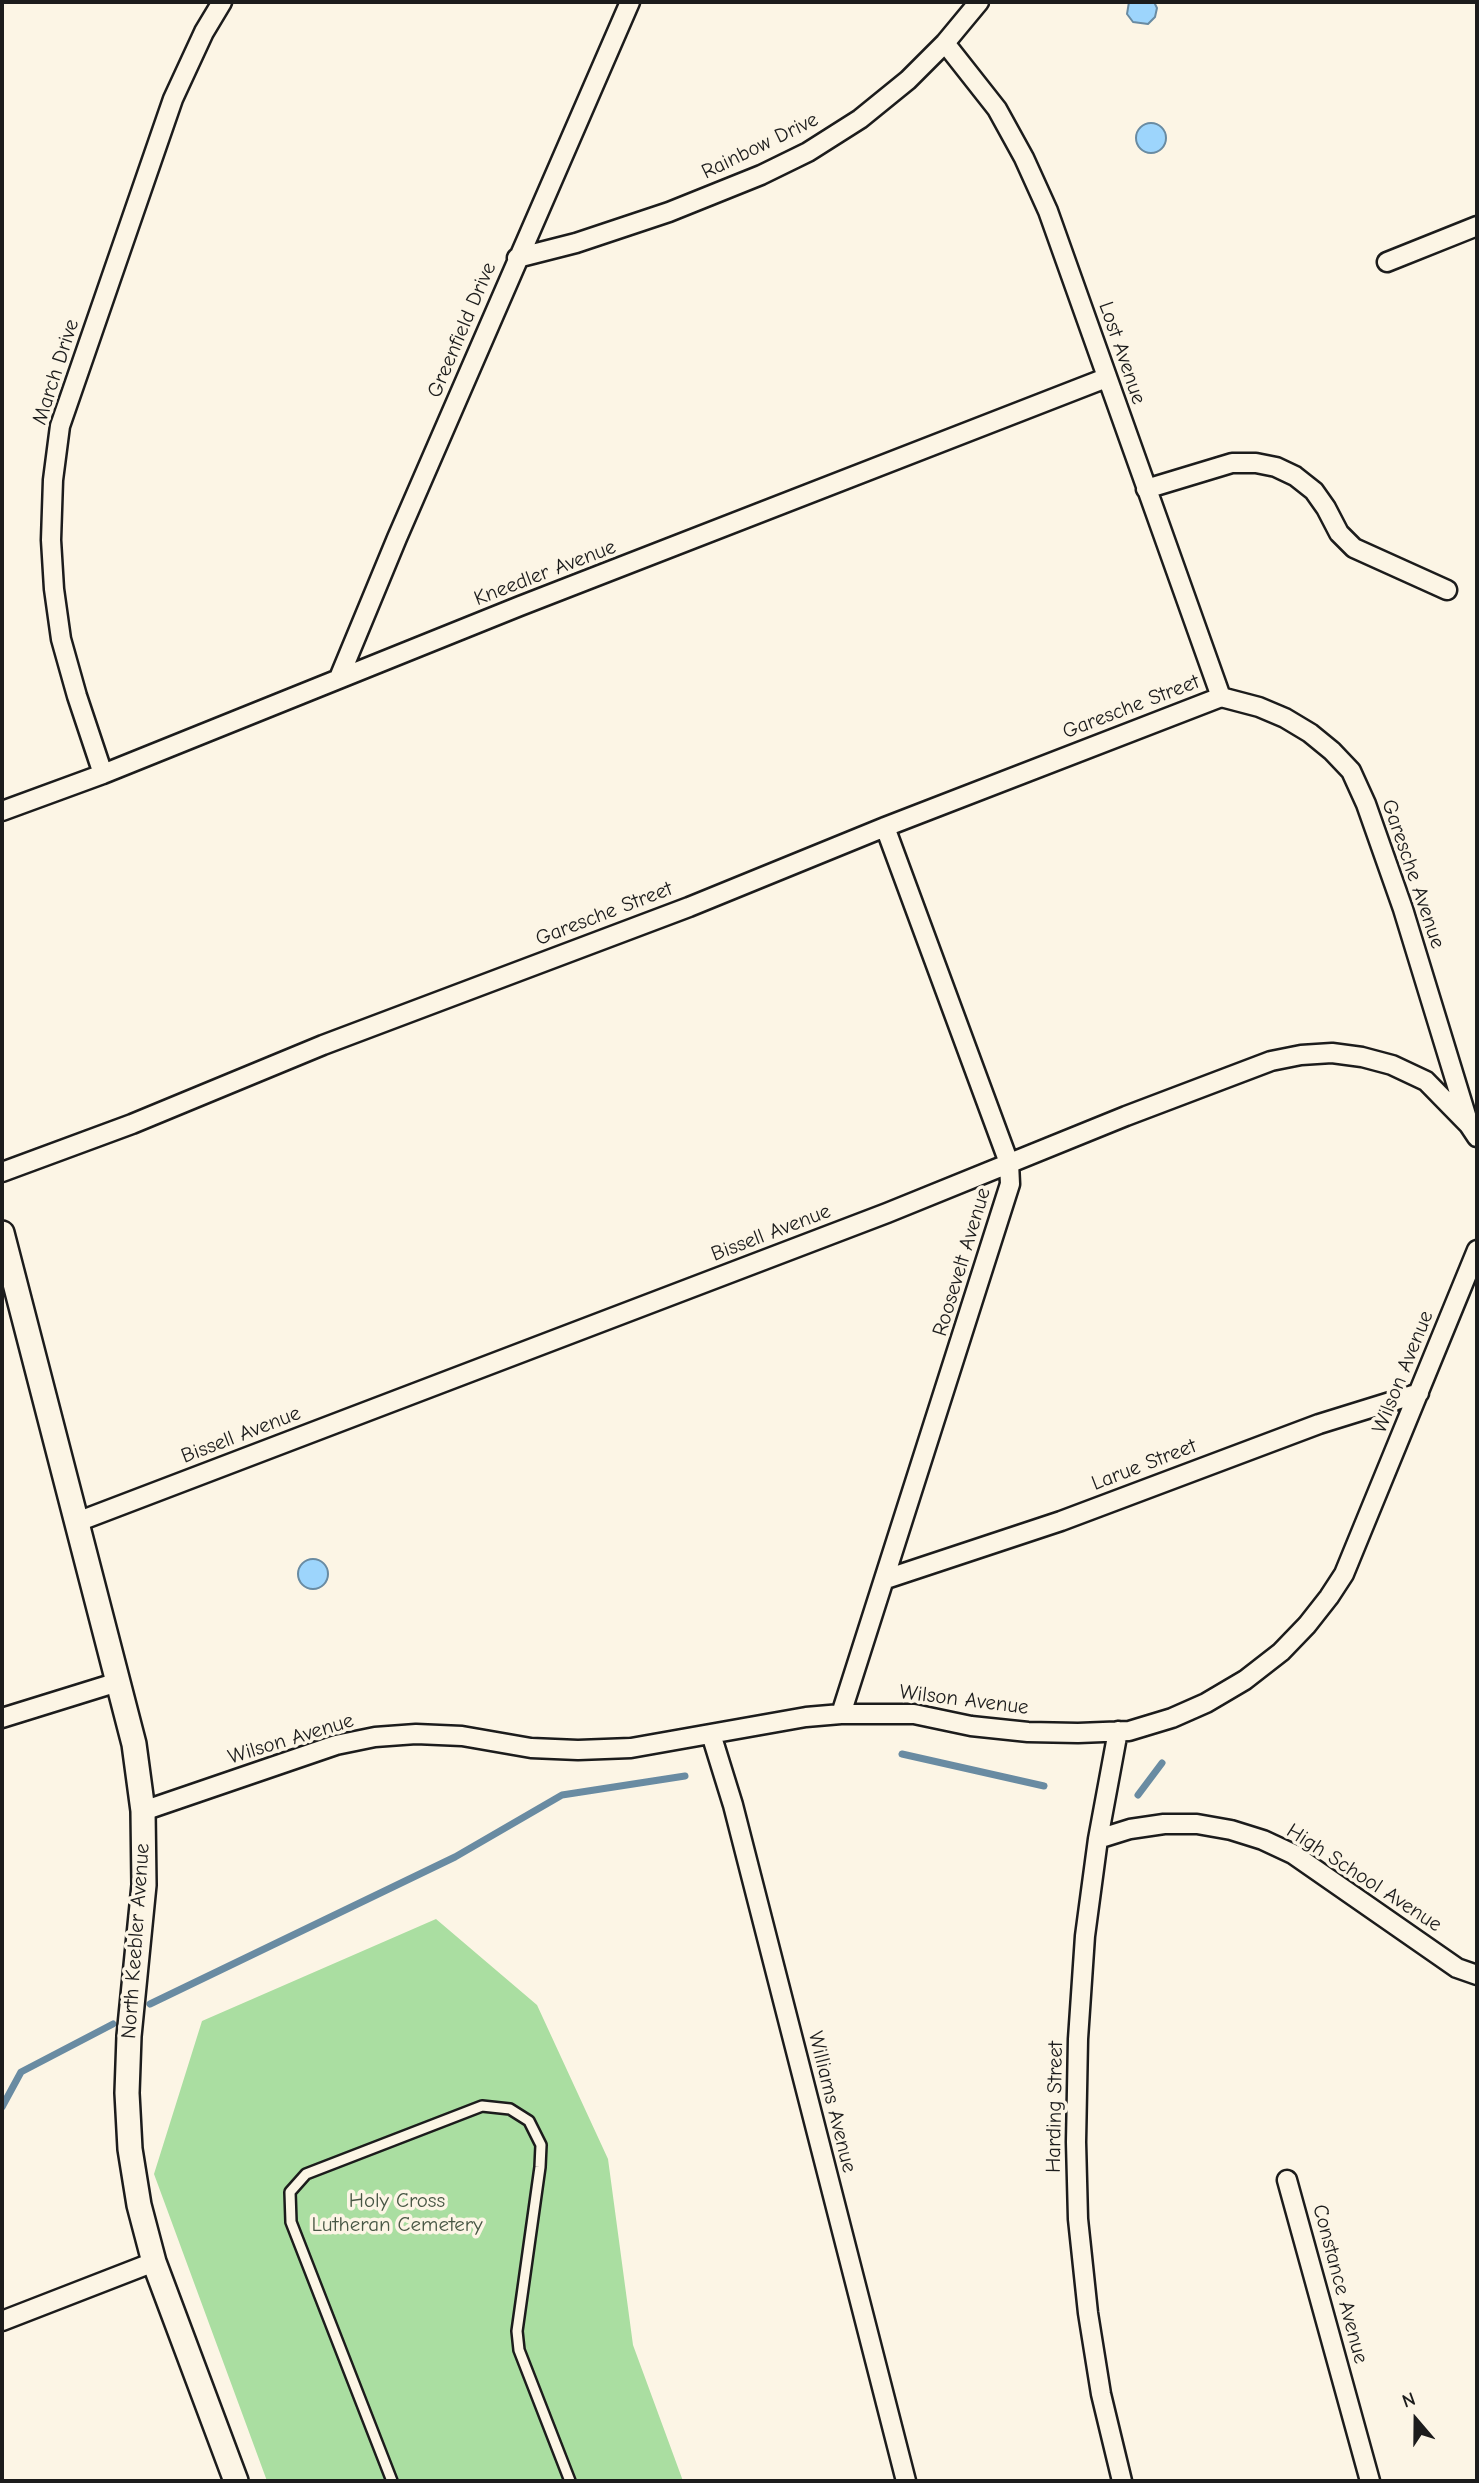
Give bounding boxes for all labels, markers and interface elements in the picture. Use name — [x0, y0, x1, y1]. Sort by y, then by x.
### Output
street label: Rainbow Drive — [698, 107, 822, 185]
street label: Greenfield Drive — [422, 258, 502, 402]
street label: Lost Avenue — [1093, 298, 1151, 408]
street label: March Drive — [27, 316, 85, 428]
street label: Kneedler Avenue — [470, 534, 620, 612]
street label: Garesche Street — [1059, 669, 1203, 745]
street label: Garesche Avenue — [1376, 796, 1450, 952]
street label: Garesche Street — [532, 876, 676, 952]
street label: Roosevelt Avenue — [927, 1185, 997, 1339]
street label: Bissell Avenue — [708, 1199, 834, 1267]
street label: Wilson Avenue — [1367, 1307, 1439, 1437]
street label: Bissell Avenue — [178, 1401, 304, 1469]
street label: Larue Street — [1088, 1433, 1200, 1497]
street label: Wilson Avenue — [898, 1680, 1030, 1720]
street label: Wilson Avenue — [225, 1708, 357, 1770]
street label: High School Avenue — [1282, 1818, 1446, 1938]
street label: North Keebler Avenue — [117, 1842, 155, 2040]
street label: Williams Avenue — [802, 2029, 862, 2175]
street label: Harding Street — [1041, 2041, 1069, 2173]
park label: Holy Cross Lutheran Cemetery — [311, 2188, 483, 2238]
street label: Constance Avenue — [1307, 2202, 1373, 2366]
north arrow — [1381, 2385, 1451, 2455]
text: N — [1399, 2388, 1418, 2413]

